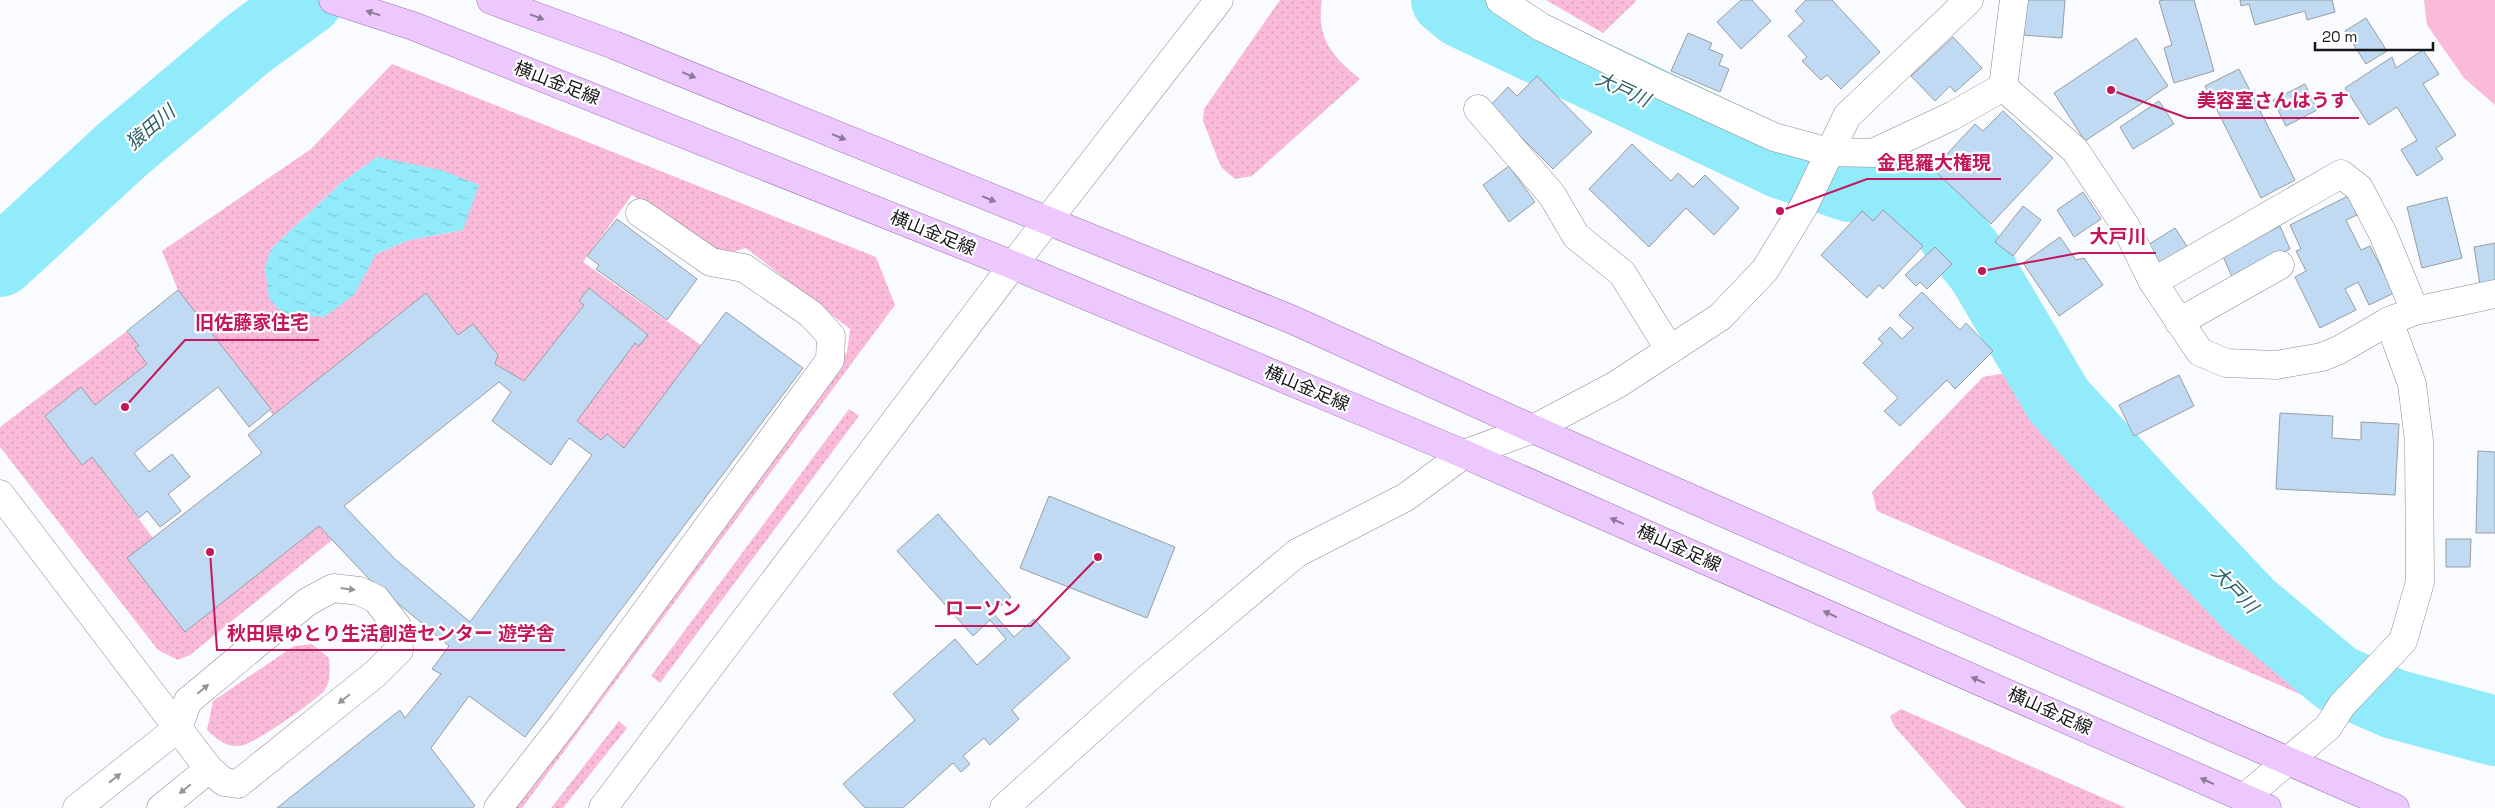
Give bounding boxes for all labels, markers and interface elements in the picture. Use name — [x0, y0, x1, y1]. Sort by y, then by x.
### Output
one-way arrow — [366, 9, 381, 16]
one-way arrow — [530, 13, 545, 21]
scale bar — [2315, 20, 2432, 52]
text: 20 m — [2322, 27, 2357, 46]
street label: 横山金足線 — [511, 56, 603, 109]
water label: 大戸川 — [1592, 66, 1656, 114]
one-way arrow — [682, 72, 696, 80]
callout: 美容室さんはうす — [2187, 84, 2359, 118]
text: 美容室さんはうす — [2197, 88, 2349, 113]
water label: 猿田川 — [120, 98, 182, 155]
one-way arrow — [832, 133, 847, 141]
callout: 金毘羅大権現 — [1867, 145, 2001, 179]
text: 金毘羅大権現 — [1877, 150, 1991, 175]
one-way arrow — [982, 195, 996, 203]
street label: 横山金足線 — [887, 205, 979, 260]
callout: 大戸川 — [2079, 219, 2156, 253]
text: 大戸川 — [2089, 224, 2147, 249]
callout: 旧佐藤家住宅 — [185, 306, 319, 340]
text: 旧佐藤家住宅 — [195, 310, 309, 335]
street label: 横山金足線 — [1261, 359, 1353, 416]
one-way arrow — [1610, 516, 1624, 524]
street label: 横山金足線 — [1633, 519, 1725, 576]
water label: 大戸川 — [2206, 560, 2265, 620]
one-way arrow — [341, 585, 357, 593]
callout: ローソン — [935, 592, 1031, 626]
text: ローソン — [945, 596, 1021, 621]
one-way arrow — [1823, 609, 1837, 617]
callout: 秋田県ゆとり生活創造センター 遊学舎 — [217, 616, 565, 650]
text: 秋田県ゆとり生活創造センター 遊学舎 — [227, 621, 555, 646]
one-way arrow — [1971, 675, 1985, 683]
street label: 横山金足線 — [2004, 682, 2096, 739]
one-way arrow — [197, 683, 210, 694]
one-way arrow — [337, 694, 350, 705]
one-way arrow — [108, 772, 121, 783]
one-way arrow — [2200, 777, 2214, 785]
one-way arrow — [179, 783, 192, 794]

